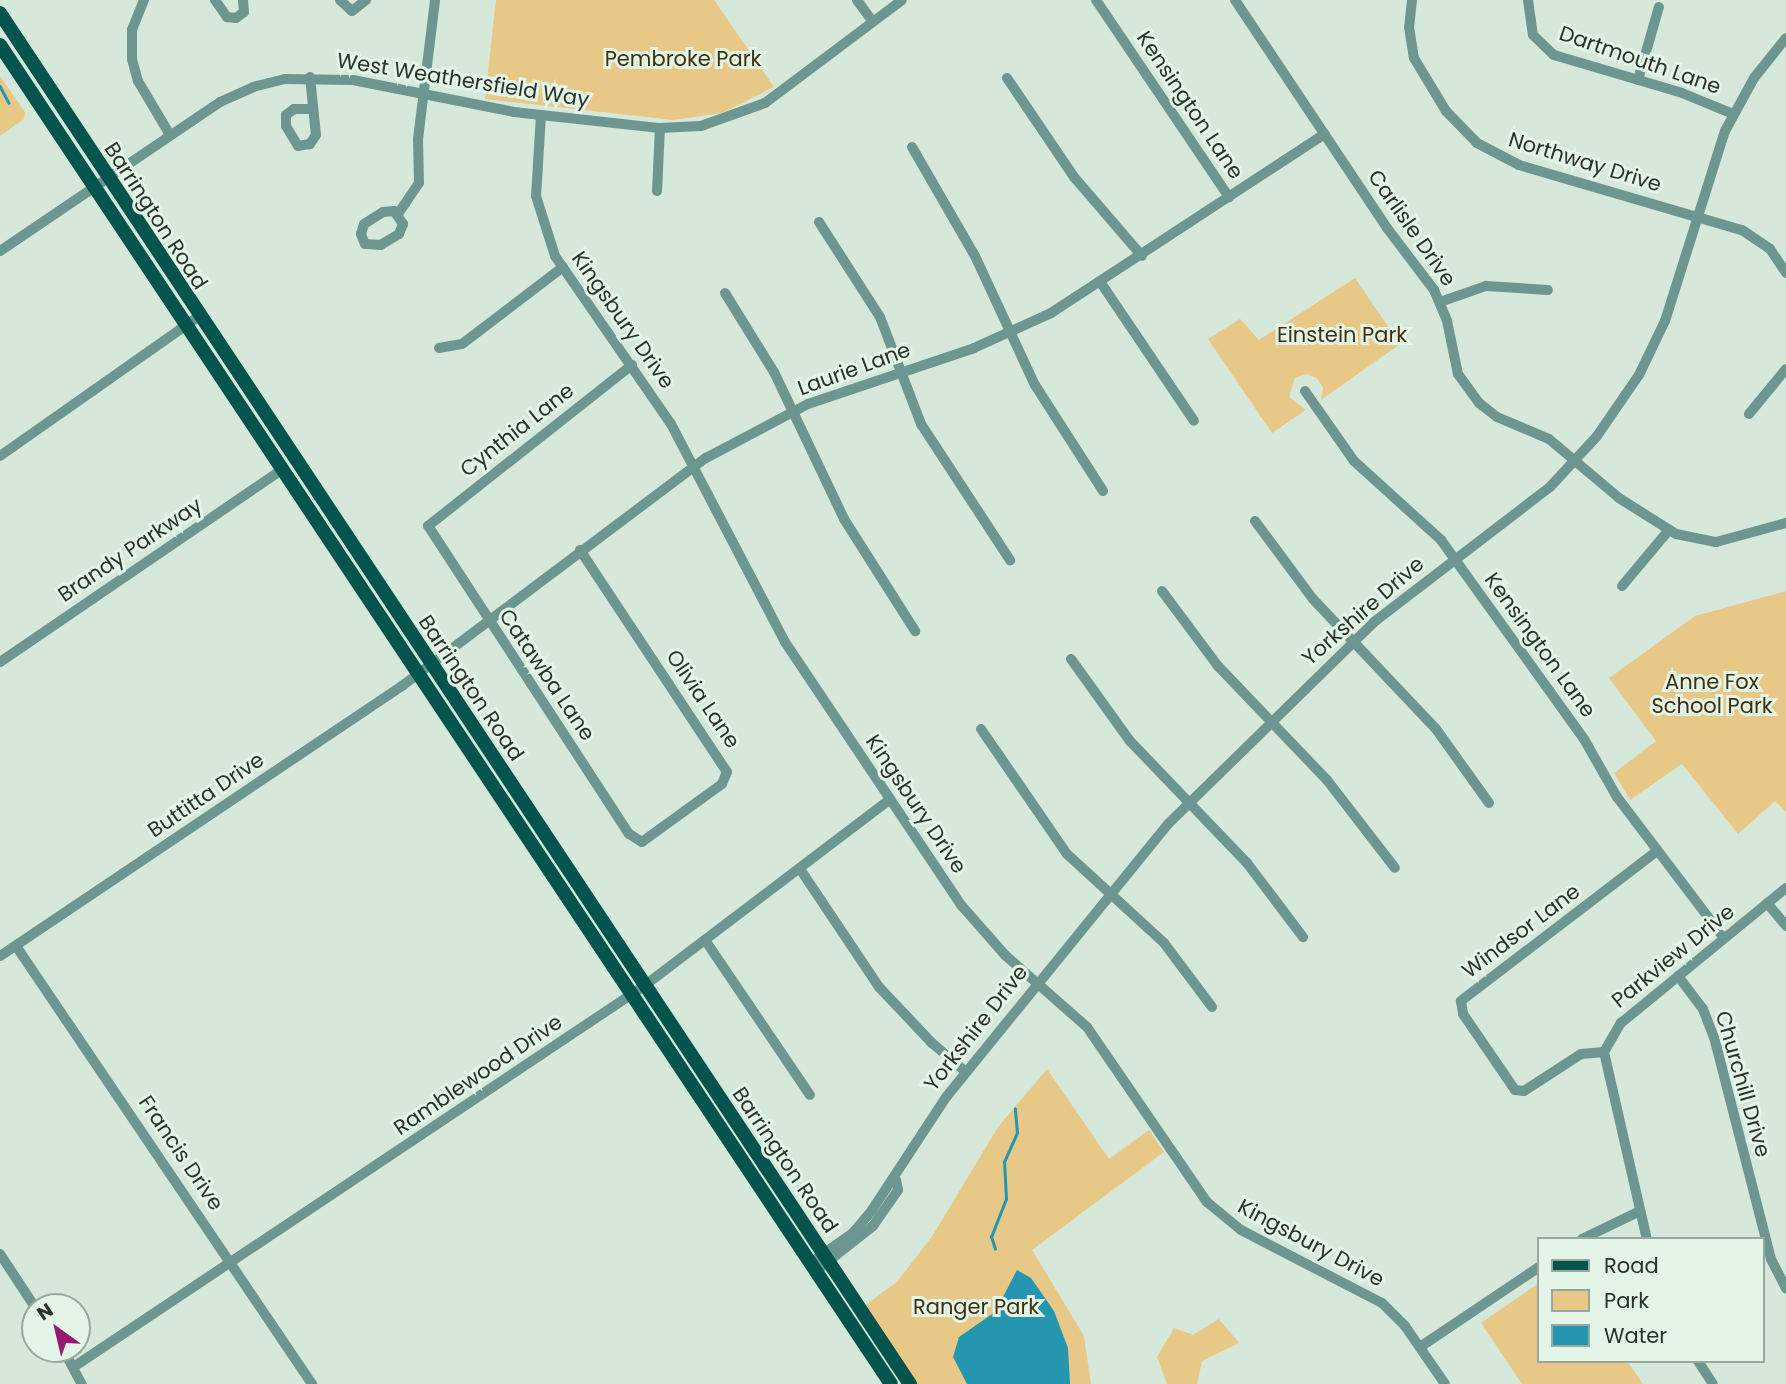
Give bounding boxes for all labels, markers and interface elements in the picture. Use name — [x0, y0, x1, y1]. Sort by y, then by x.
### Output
street label: Dartmouth Lane — [1556, 21, 1724, 99]
street label: Kensington Lane — [1131, 26, 1249, 184]
park label: Pembroke Park — [605, 46, 761, 72]
street label: West Weathersfield Way — [335, 48, 591, 112]
street label: Northway Drive — [1505, 127, 1665, 197]
street label: Barrington Road — [99, 138, 213, 294]
street label: Carlisle Drive — [1363, 165, 1461, 291]
street label: Kingsbury Drive — [566, 246, 680, 394]
park label: Einstein Park — [1277, 322, 1407, 348]
street label: Laurie Lane — [794, 337, 914, 401]
street label: Cynthia Lane — [455, 378, 579, 482]
street label: Brandy Parkway — [53, 493, 207, 607]
street label: Yorkshire Drive — [1297, 551, 1429, 671]
street label: Kensington Lane — [1479, 568, 1601, 722]
street label: Catawba Lane — [494, 604, 600, 746]
street label: Barrington Road — [413, 610, 529, 766]
street label: Olivia Lane — [661, 645, 745, 753]
park label: Anne Fox School Park — [1651, 669, 1773, 719]
street label: Kingsbury Drive — [860, 730, 972, 878]
street label: Buttitta Drive — [143, 747, 269, 843]
street label: Windsor Lane — [1457, 879, 1585, 983]
street label: Parkview Drive — [1607, 899, 1739, 1013]
street label: Yorkshire Drive — [919, 960, 1033, 1096]
street label: Churchill Drive — [1710, 1008, 1776, 1160]
street label: Ramblewood Drive — [389, 1009, 567, 1141]
street label: Barrington Road — [727, 1082, 843, 1238]
street label: Francis Drive — [133, 1091, 229, 1215]
street label: Kingsbury Drive — [1234, 1194, 1388, 1292]
legend — [1538, 1237, 1765, 1363]
text: Road — [1604, 1251, 1659, 1280]
text: Park — [1604, 1286, 1649, 1315]
north arrow — [21, 1293, 91, 1363]
park label: Ranger Park — [913, 1294, 1039, 1320]
text: N — [32, 1297, 59, 1327]
text: Water — [1604, 1321, 1667, 1350]

